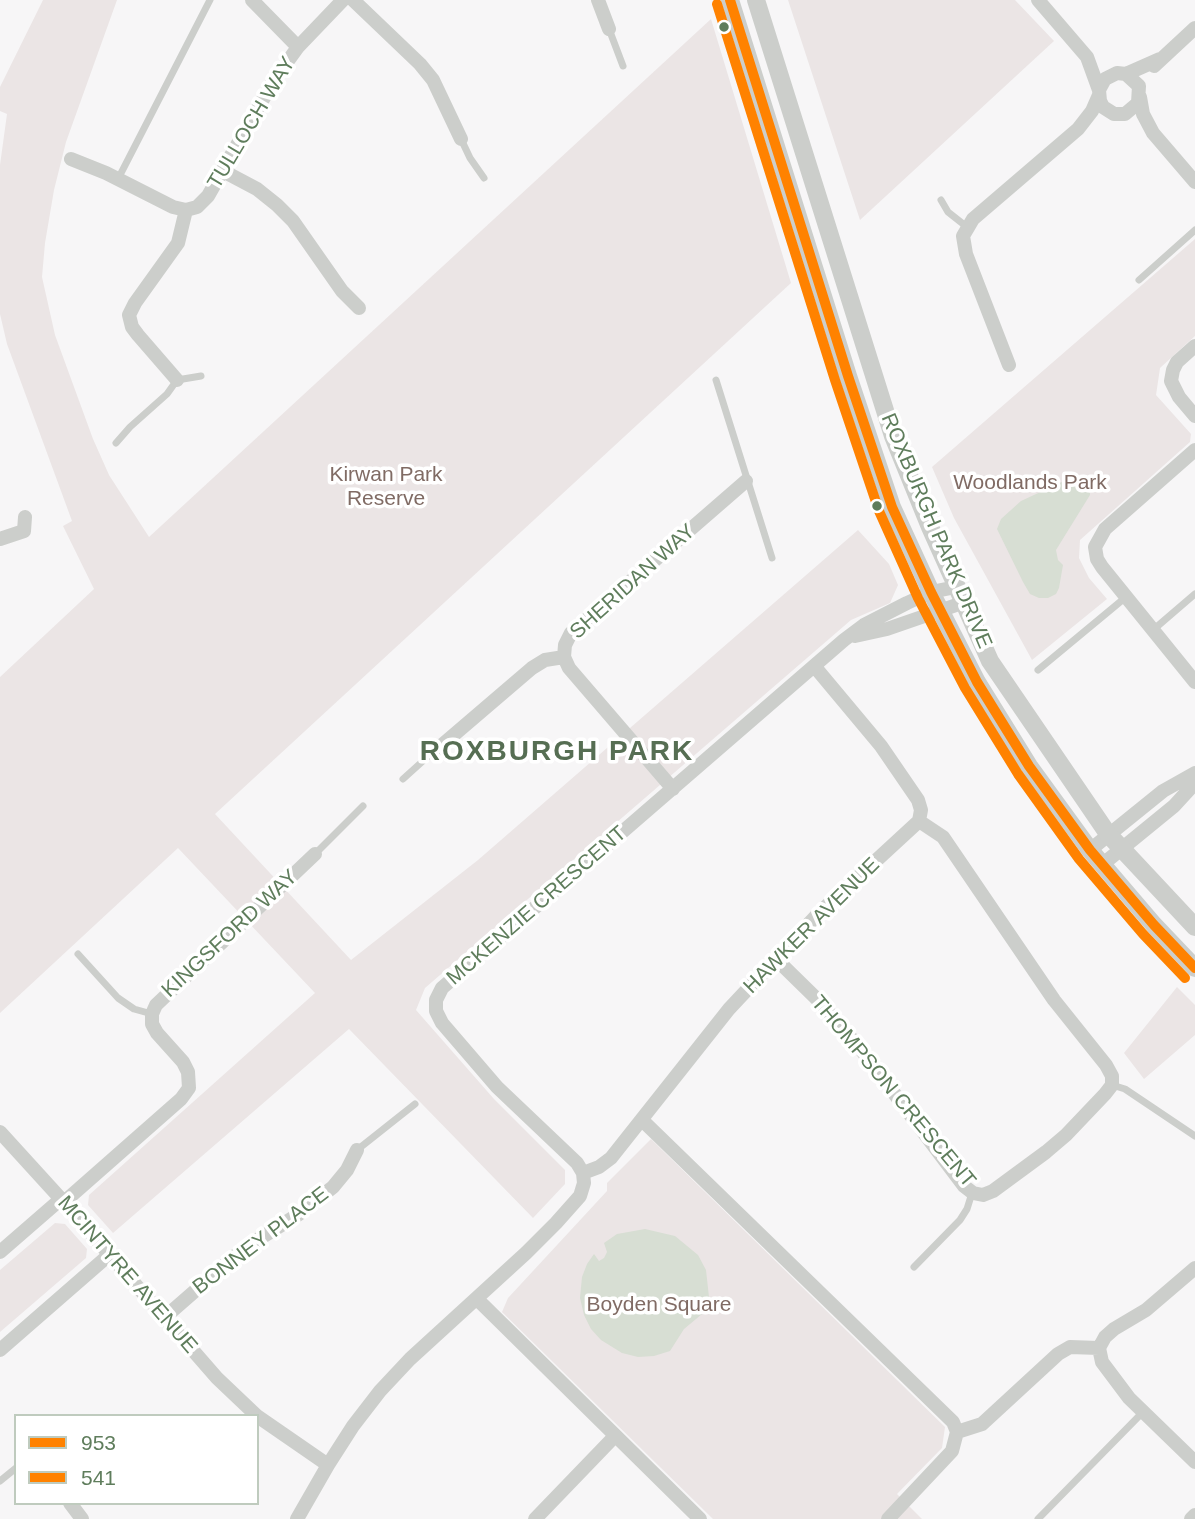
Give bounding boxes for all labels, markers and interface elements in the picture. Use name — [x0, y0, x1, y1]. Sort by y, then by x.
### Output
unlabelled marker — [717, 20, 731, 34]
street label: TULLOCH WAY — [203, 53, 301, 193]
street label: ROXBURGH PARK DRIVE — [875, 410, 997, 652]
park label: Kirwan Park Reserve — [329, 462, 443, 512]
park label: Woodlands Park — [953, 470, 1107, 496]
unlabelled marker — [870, 499, 884, 513]
street label: SHERIDAN WAY — [565, 519, 701, 645]
district label: ROXBURGH PARK — [421, 735, 693, 769]
street label: MCKENZIE CRESCENT — [442, 821, 632, 991]
street label: HAWKER AVENUE — [739, 853, 885, 999]
street label: KINGSFORD WAY — [157, 865, 303, 1003]
street label: THOMPSON CRESCENT — [805, 991, 981, 1193]
street label: BONNEY PLACE — [188, 1182, 334, 1300]
street label: MCINTYRE AVENUE — [52, 1191, 202, 1359]
park label: Boyden Square — [587, 1292, 731, 1318]
legend — [14, 1414, 259, 1505]
text: 953 — [81, 1431, 116, 1454]
text: 541 — [81, 1466, 116, 1489]

